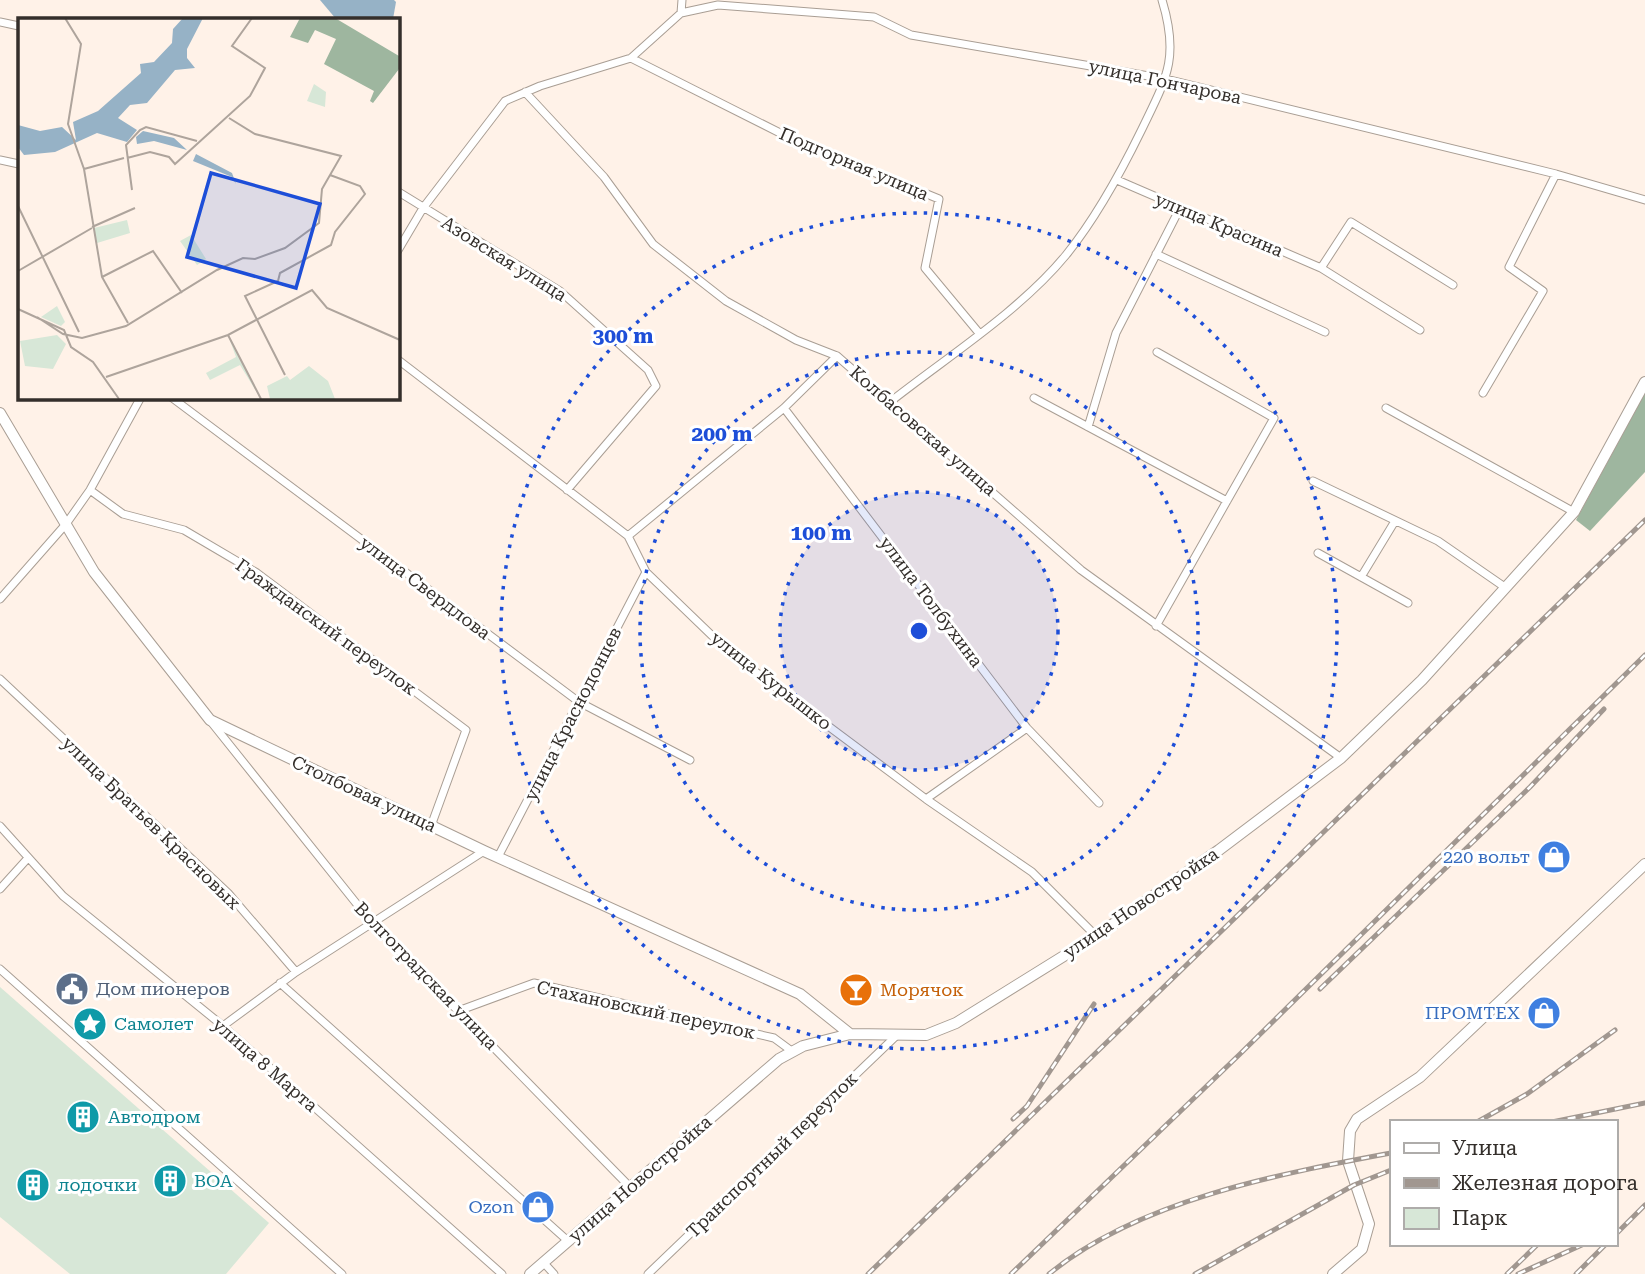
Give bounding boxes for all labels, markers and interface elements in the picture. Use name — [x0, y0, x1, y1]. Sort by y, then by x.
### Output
inset map — [18, 18, 399, 399]
street label: улица Гончарова — [1087, 55, 1244, 108]
street label: Подгорная улица — [776, 123, 932, 205]
street label: улица Красина — [1152, 188, 1287, 261]
street label: Азовская улица — [438, 212, 571, 306]
text: 300 m — [593, 324, 653, 348]
street label: Колбасовская улица — [846, 361, 1001, 500]
text: 200 m — [692, 422, 752, 446]
text: 100 m — [791, 521, 851, 545]
street label: улица Свердлова — [356, 532, 495, 644]
street label: улица Толбухина — [875, 532, 988, 671]
street label: Гражданский переулок — [232, 554, 421, 699]
centre of rings — [907, 619, 931, 643]
street label: улица Краснодонцев — [520, 623, 626, 804]
street label: улица Курышко — [707, 627, 836, 734]
street label: улица Братьев Красновых — [58, 732, 245, 914]
street label: Столбовая улица — [289, 751, 440, 836]
shop icon: 220 вольт — [1535, 838, 1573, 876]
street label: улица Новостройка — [1059, 843, 1222, 962]
place label: 220 вольт — [1443, 846, 1530, 867]
street label: Волгоградская улица — [350, 898, 502, 1054]
public building icon: Дом пионеров — [53, 970, 91, 1008]
bar icon: Морячок — [837, 971, 875, 1009]
street label: Стахановский переулок — [535, 976, 757, 1043]
place label: Дом пионеров — [96, 978, 230, 999]
place label: Морячок — [880, 979, 964, 1000]
shop icon: ПРОМТЕХ — [1525, 994, 1563, 1032]
place label: ПРОМТЕХ — [1425, 1002, 1520, 1023]
place icon: Самолет — [71, 1005, 109, 1043]
place label: Самолет — [114, 1013, 194, 1034]
street label: улица 8 Марта — [209, 1013, 322, 1116]
street label: Транспортный переулок — [682, 1067, 861, 1242]
building icon: Автодром — [64, 1098, 102, 1136]
place label: Автодром — [108, 1106, 201, 1127]
street label: улица Новостройка — [564, 1111, 716, 1246]
legend — [1390, 1120, 1617, 1246]
text: Улица — [1452, 1136, 1518, 1160]
building icon: ВОА — [151, 1162, 189, 1200]
building icon: лодочки — [14, 1166, 52, 1204]
place label: ВОА — [194, 1170, 233, 1191]
text: Железная дорога — [1452, 1171, 1638, 1195]
place label: лодочки — [58, 1174, 137, 1195]
shop icon: Ozon — [519, 1188, 557, 1226]
place label: Ozon — [469, 1196, 514, 1217]
text: Парк — [1452, 1206, 1508, 1230]

